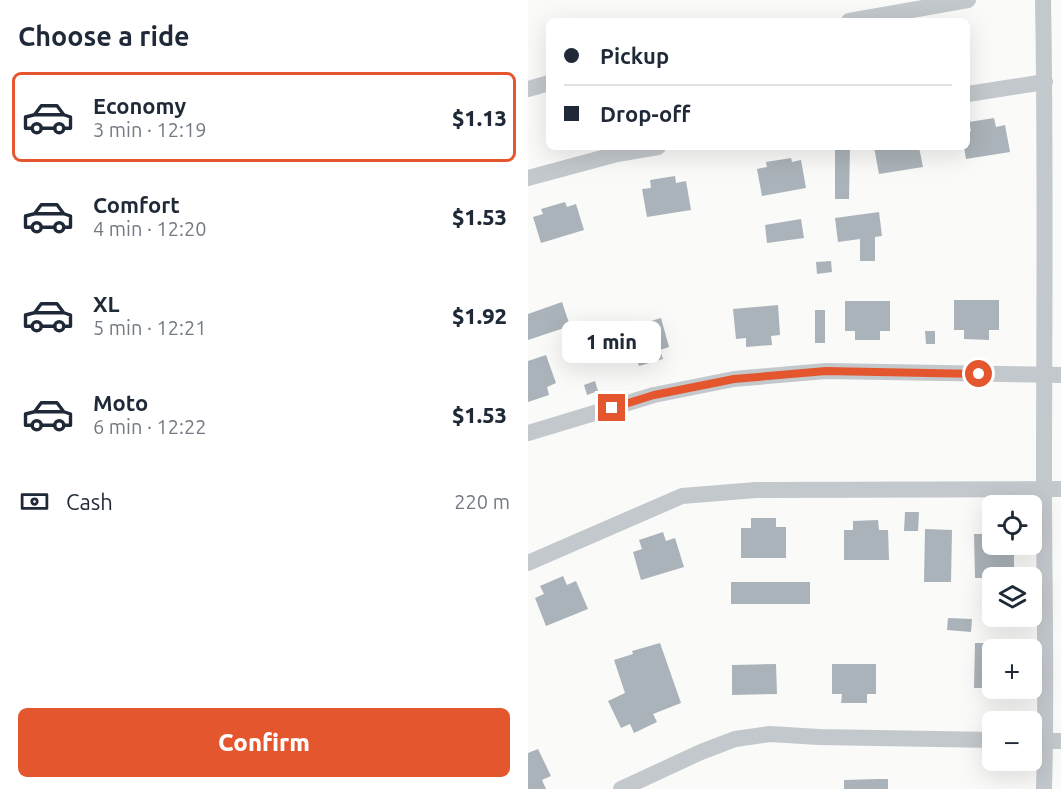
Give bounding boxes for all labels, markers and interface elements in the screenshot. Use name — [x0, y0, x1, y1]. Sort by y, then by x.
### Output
text: Choose a ride — [18, 21, 190, 51]
text: Pickup — [600, 43, 669, 68]
icon: car — [21, 90, 75, 144]
text: Economy — [93, 93, 186, 118]
text: Drop-off — [600, 101, 690, 126]
text: $1.13 — [452, 105, 507, 130]
text: 3 min · 12:19 — [93, 118, 207, 141]
icon: car — [21, 189, 75, 243]
text: Comfort — [93, 192, 180, 217]
text: $1.53 — [452, 204, 507, 229]
text: 4 min · 12:20 — [93, 217, 207, 240]
icon: car — [21, 288, 75, 342]
text: XL — [93, 291, 120, 316]
text: $1.92 — [452, 303, 507, 328]
text: 5 min · 12:21 — [93, 316, 207, 339]
callout: 1 min — [562, 321, 662, 363]
text: 1 min — [586, 330, 637, 353]
route start — [965, 360, 992, 387]
icon: car — [21, 387, 75, 441]
text: Moto — [93, 390, 148, 415]
route end — [598, 394, 625, 421]
text: $1.53 — [452, 402, 507, 427]
text: 6 min · 12:22 — [93, 415, 207, 438]
icon: cash — [18, 485, 51, 518]
text: Cash — [66, 489, 113, 514]
text: 220 m — [454, 490, 510, 513]
map controls — [982, 495, 1042, 771]
button: locate — [982, 495, 1042, 555]
button: layers — [982, 567, 1042, 627]
button: + — [982, 639, 1042, 699]
button: Confirm — [18, 708, 510, 777]
button: − — [982, 711, 1042, 771]

